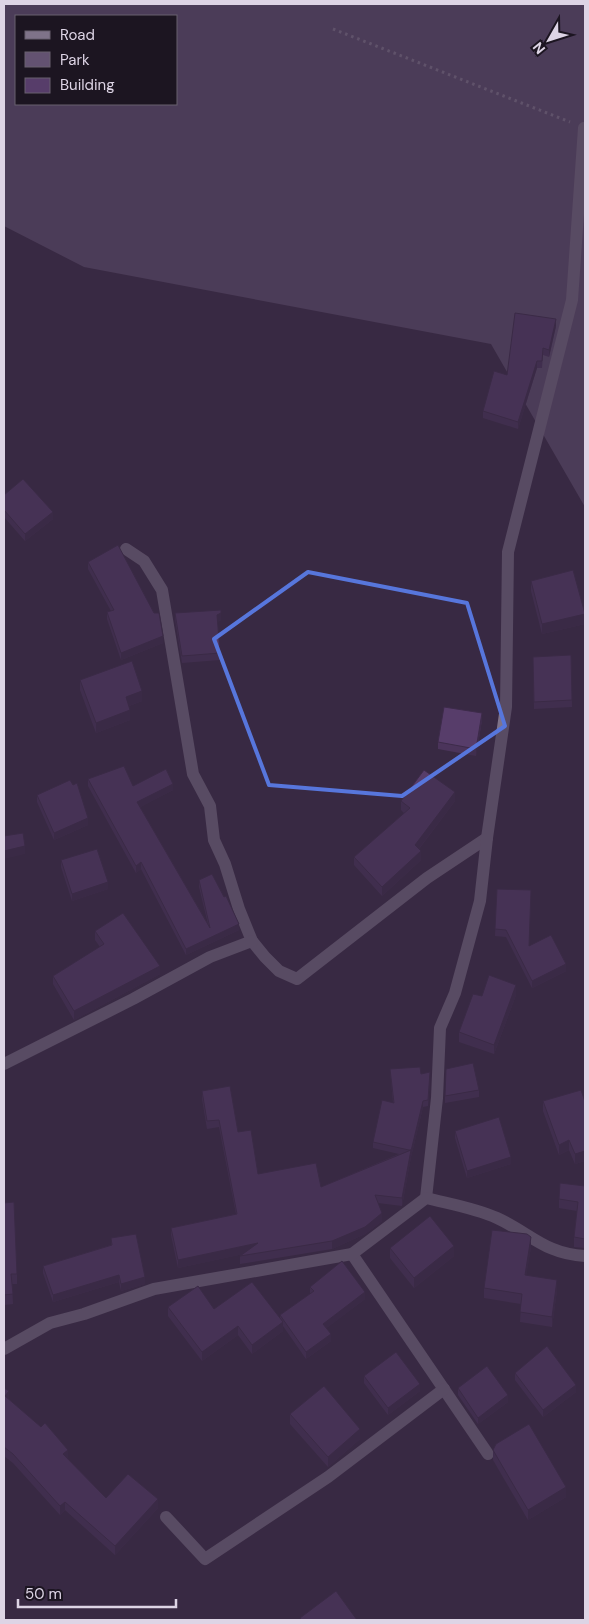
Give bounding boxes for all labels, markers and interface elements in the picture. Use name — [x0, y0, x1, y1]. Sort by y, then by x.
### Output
legend — [15, 15, 178, 105]
north arrow — [524, 15, 574, 65]
text: Road — [60, 25, 95, 45]
text: N — [529, 39, 549, 58]
text: Park — [60, 50, 90, 70]
text: Building — [60, 75, 115, 95]
scale bar — [18, 1576, 175, 1608]
text: 50 m — [25, 1584, 62, 1604]

